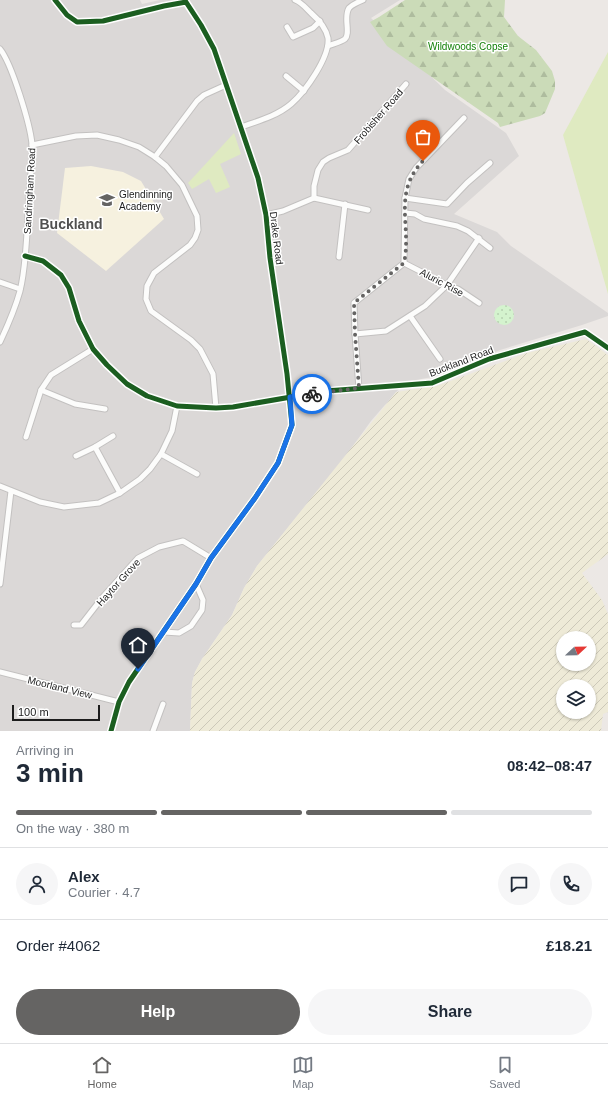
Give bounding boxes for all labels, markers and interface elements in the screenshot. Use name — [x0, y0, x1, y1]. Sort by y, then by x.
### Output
park label: Wildwoods Copse — [428, 41, 508, 52]
street label: Frobisher Road — [352, 87, 405, 146]
pin — [406, 120, 440, 161]
icon: bag — [412, 126, 434, 148]
street label: Sandringham Road — [22, 148, 37, 234]
place label: Glendinning Academy — [119, 189, 172, 212]
school or university icon: Glendinning Academy — [98, 191, 116, 209]
street label: Drake Road — [268, 211, 285, 265]
district label: Buckland — [39, 216, 103, 232]
street label: Aluric Rise — [418, 266, 466, 299]
street label: Buckland Road — [428, 344, 495, 379]
courier — [292, 374, 332, 414]
icon: bike — [301, 383, 323, 405]
street label: Haytor Grove — [94, 556, 143, 608]
pin — [121, 628, 155, 669]
north arrow — [556, 631, 596, 671]
map controls — [556, 631, 596, 719]
icon: home — [127, 634, 149, 656]
street label: Moorland View — [27, 674, 94, 701]
button: layers — [556, 679, 596, 719]
scale bar — [12, 703, 100, 722]
text: 100 m — [18, 706, 49, 718]
text: Arriving in — [16, 743, 74, 758]
text: 08:42–08:47 — [507, 757, 592, 774]
text: 3 min — [16, 758, 84, 788]
text: On the way · 380 m — [16, 821, 129, 836]
button: person — [16, 863, 58, 905]
button: chat — [498, 863, 540, 905]
button: phone — [550, 863, 592, 905]
text: Alex — [68, 868, 100, 885]
text: Courier · 4.7 — [68, 885, 140, 900]
text: Order #4062 — [16, 937, 100, 954]
text: £18.21 — [546, 937, 592, 954]
button: Help — [16, 989, 300, 1035]
button: Share — [308, 989, 592, 1035]
tab: Home — [88, 1054, 117, 1090]
tab: Map — [292, 1054, 314, 1090]
tab: Saved — [489, 1054, 520, 1090]

